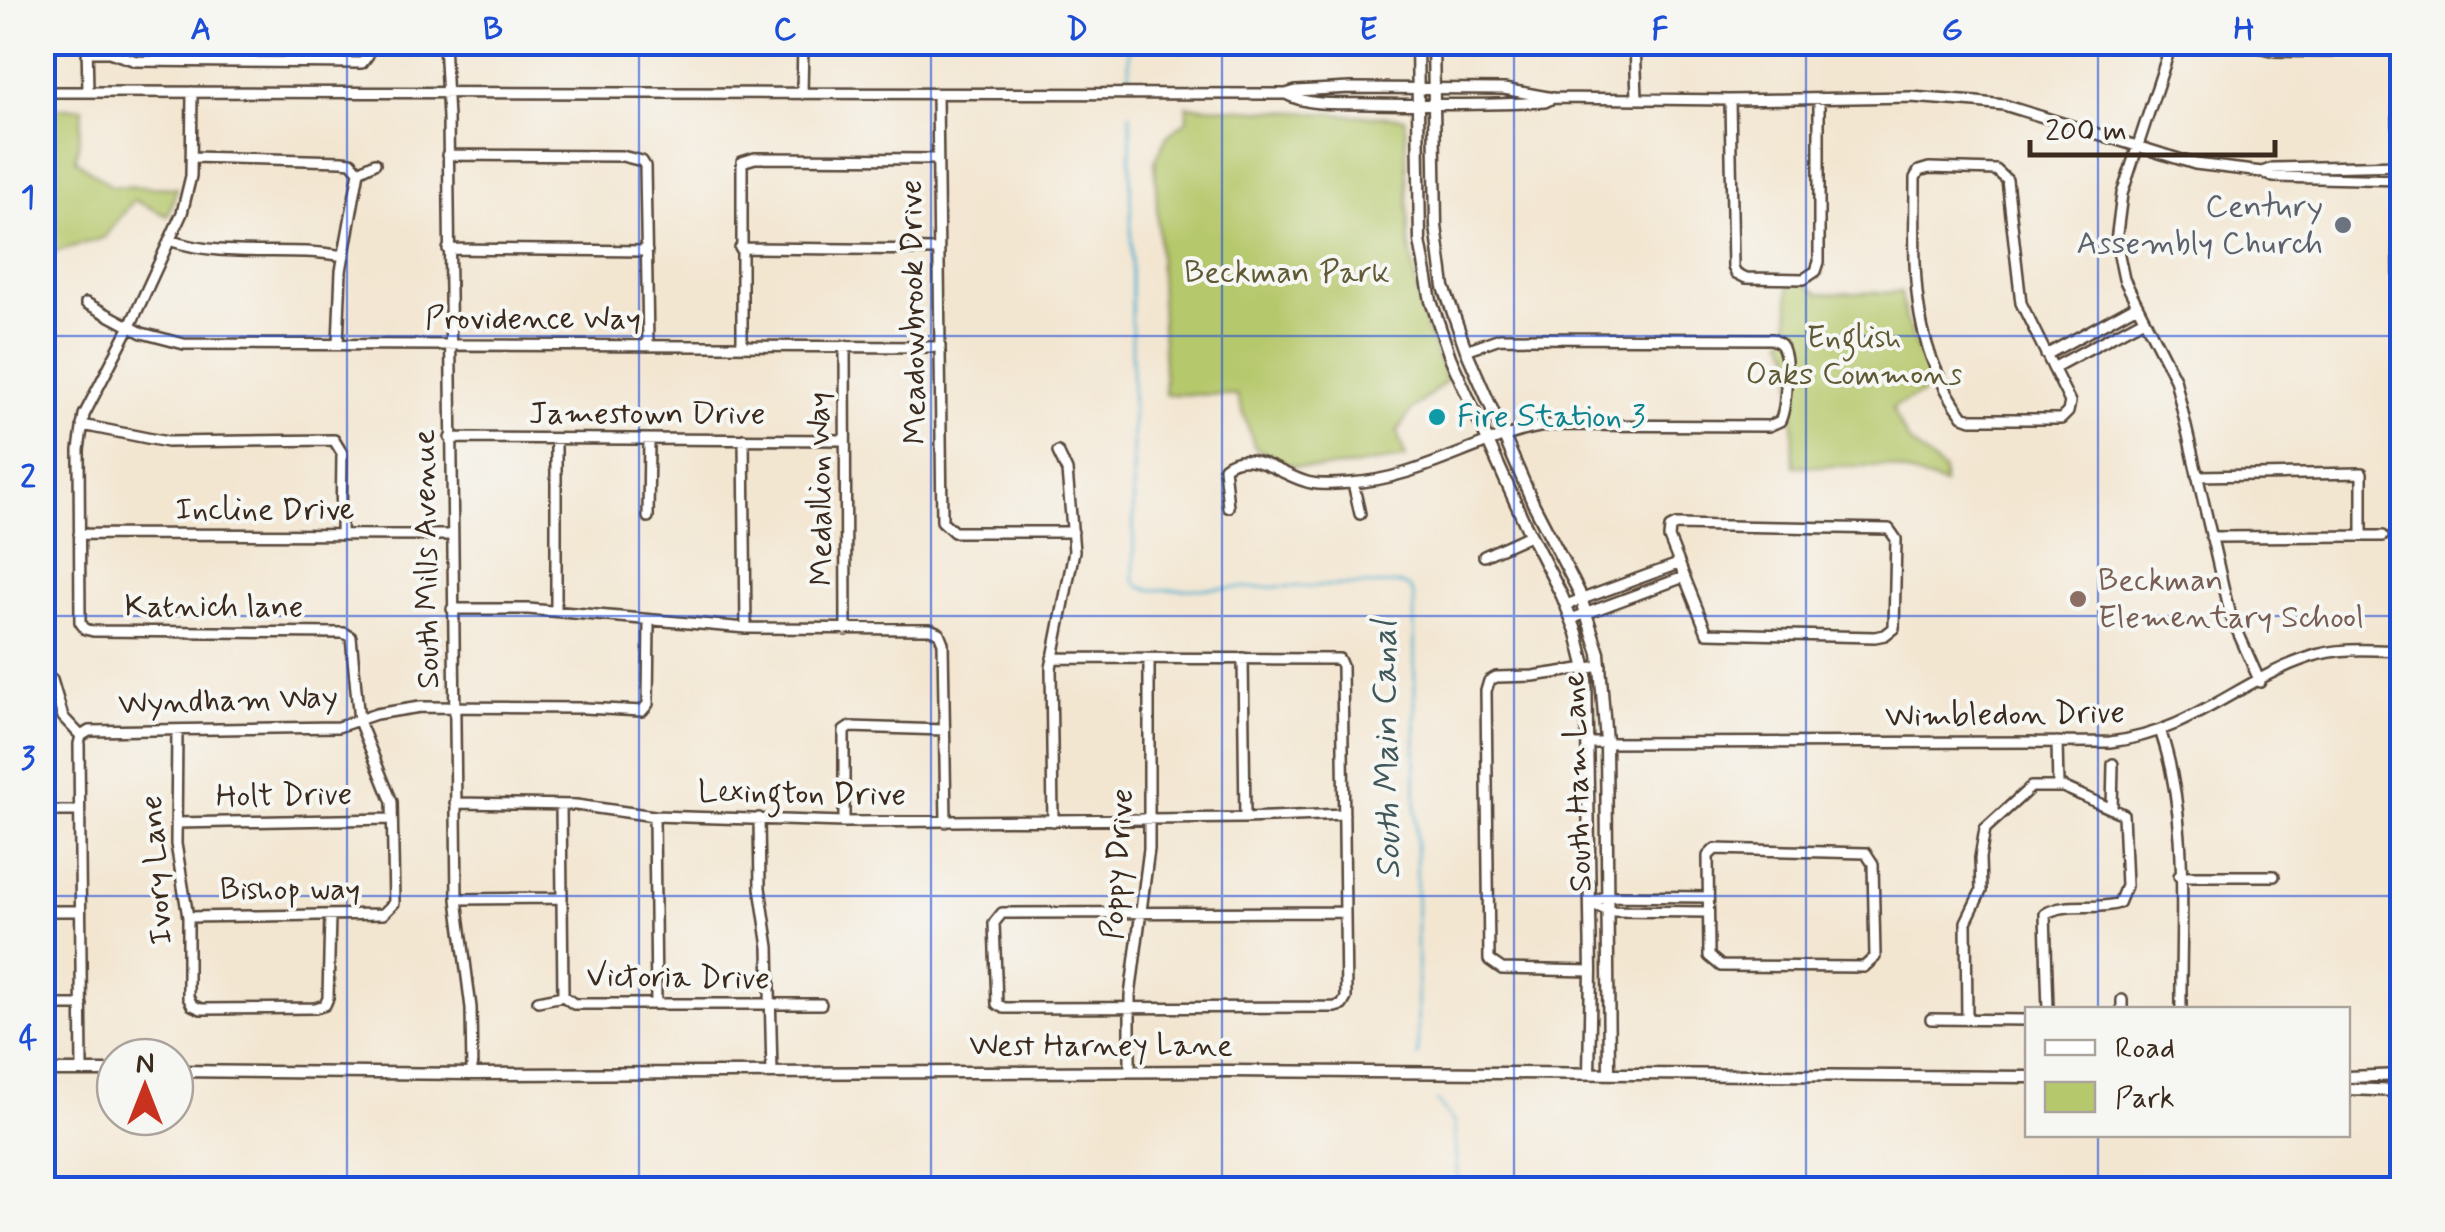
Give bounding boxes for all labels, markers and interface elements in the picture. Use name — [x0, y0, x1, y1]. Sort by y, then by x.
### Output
text: A — [191, 9, 211, 51]
text: B — [483, 9, 503, 51]
text: C — [774, 9, 797, 51]
text: D — [1066, 9, 1088, 51]
text: E — [1359, 9, 1378, 51]
text: F — [1652, 9, 1669, 51]
text: G — [1941, 9, 1963, 51]
text: H — [2234, 9, 2254, 51]
scale bar — [2030, 95, 2275, 157]
text: 200 m — [2045, 112, 2127, 151]
text: 1 — [21, 177, 35, 219]
street label: Meadowbrook Drive — [891, 179, 937, 445]
place label: Century Assembly Church — [2076, 186, 2323, 265]
marker: Century Assembly Church — [2332, 214, 2354, 236]
park label: Beckman Park — [1184, 252, 1390, 294]
street label: Providence Way — [425, 298, 641, 340]
park label: English Oaks Commons — [1746, 317, 1962, 396]
street label: Medallion Way — [798, 392, 844, 586]
street label: Jamestown Drive — [529, 393, 765, 435]
place label: Fire Station 3 — [1457, 396, 1646, 438]
marker: Fire Station 3 — [1426, 406, 1448, 428]
street label: South Mills Avenue — [404, 429, 450, 689]
text: 2 — [20, 457, 36, 499]
street label: Incline Drive — [175, 489, 355, 531]
place label: Beckman Elementary School — [2098, 560, 2364, 639]
street label: Katnich lane — [124, 586, 304, 628]
marker: Beckman Elementary School — [2067, 588, 2089, 610]
water label: South Main Canal — [1362, 617, 1412, 880]
street label: South Ham Lane — [1553, 671, 1603, 893]
street label: Wyndham Way — [117, 676, 339, 726]
street label: Wimbledon Drive — [1885, 692, 2125, 738]
text: 3 — [21, 738, 36, 780]
street label: Lexington Drive — [698, 771, 906, 820]
street label: Holt Drive — [215, 774, 353, 818]
street label: Poppy Drive — [1092, 787, 1144, 941]
street label: Ivory Lane — [131, 794, 183, 946]
street label: Bishop way — [220, 869, 360, 911]
street label: Victoria Drive — [586, 955, 770, 1001]
legend — [2025, 1007, 2350, 1137]
text: 4 — [19, 1018, 38, 1060]
street label: West Harney Lane — [969, 1025, 1233, 1067]
text: Road — [2115, 1029, 2175, 1068]
north arrow — [95, 1037, 195, 1137]
text: N — [136, 1046, 154, 1083]
text: Park — [2115, 1079, 2175, 1118]

